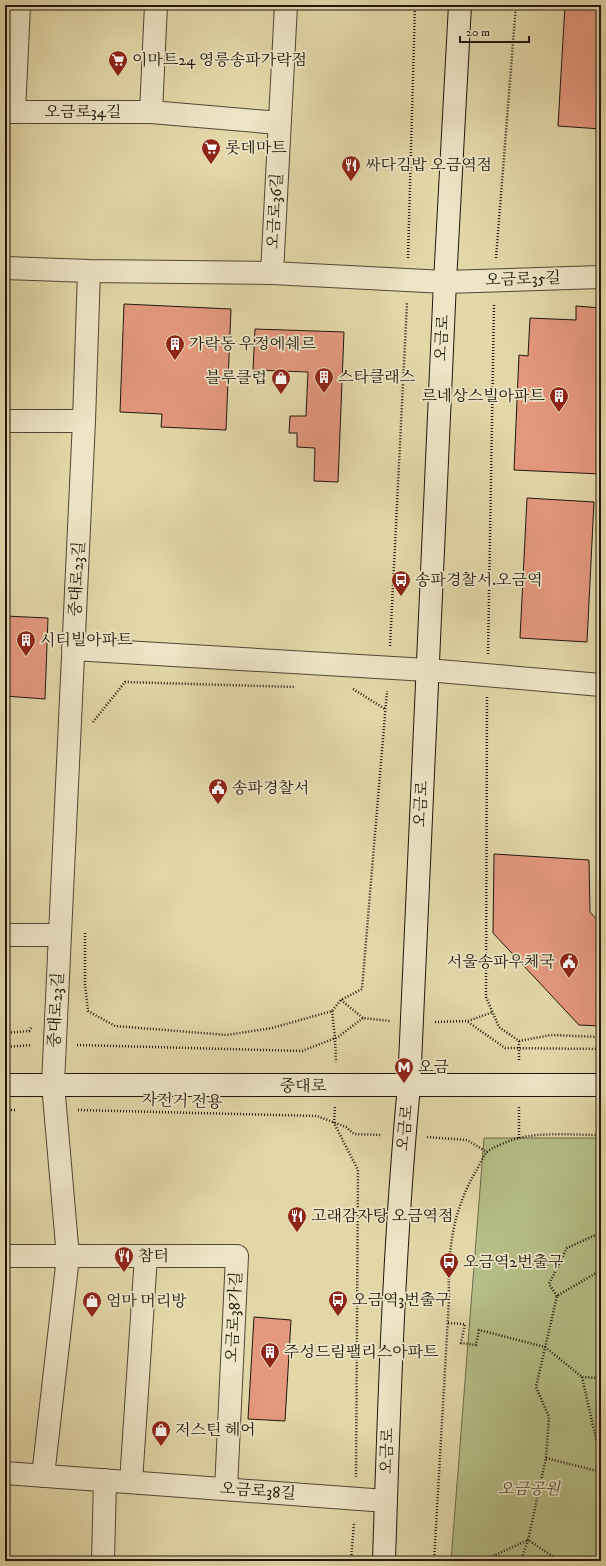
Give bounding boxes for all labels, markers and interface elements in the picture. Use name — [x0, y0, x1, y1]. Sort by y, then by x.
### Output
scale bar — [460, 18, 529, 44]
text: 20 m — [466, 25, 490, 40]
supermarket icon: 이마트24 영릉송파가락점 — [107, 49, 129, 77]
place label: 이마트24 영릉송파가락점 — [132, 50, 307, 70]
street label: 오금로34길 — [44, 102, 122, 122]
supermarket icon: 롯데마트 — [200, 137, 222, 165]
place label: 롯데마트 — [225, 138, 287, 158]
restaurant icon: 싸다김밥 오금역점 — [340, 154, 362, 182]
place label: 싸다김밥 오금역점 — [365, 155, 492, 175]
street label: 오금로36길 — [263, 172, 287, 250]
street label: 오금로35길 — [485, 268, 561, 290]
street label: 오금로 — [431, 314, 453, 362]
building icon: 가락동 우정에쉐르 — [164, 333, 186, 361]
place label: 가락동 우정에쉐르 — [189, 334, 317, 354]
building icon: 스타클래스 — [313, 366, 335, 394]
shop icon: 블루클럽 — [270, 367, 292, 395]
place label: 스타클래스 — [338, 367, 416, 387]
place label: 블루클럽 — [205, 368, 267, 388]
building icon: 르네상스빌아파트 — [548, 385, 570, 413]
place label: 르네상스빌아파트 — [421, 386, 546, 406]
street label: 중대로23길 — [65, 541, 89, 617]
bus stop icon: 송파경찰서.오금역 — [390, 569, 412, 597]
place label: 송파경찰서.오금역 — [415, 570, 542, 590]
building icon: 시티빌아파트 — [15, 629, 37, 657]
place label: 시티빌아파트 — [40, 630, 133, 650]
public building icon: 송파경찰서 — [207, 777, 229, 805]
place label: 송파경찰서 — [232, 778, 309, 798]
street label: 오금로 — [410, 780, 432, 828]
public building icon: 서울송파우체국 — [558, 951, 580, 979]
place label: 서울송파우체국 — [447, 952, 556, 972]
street label: 중대로23길 — [44, 972, 68, 1048]
metro station icon: 오금 — [393, 1056, 415, 1084]
place label: 오금 — [418, 1057, 449, 1077]
street label: 중대로 — [280, 1076, 327, 1096]
street label: 자전거 전용 — [141, 1090, 223, 1112]
street label: 오금로 — [393, 1103, 417, 1152]
restaurant icon: 고래감자탕 오금역점 — [286, 1205, 308, 1233]
place label: 고래감자탕 오금역점 — [311, 1206, 454, 1226]
restaurant icon: 참터 — [113, 1245, 135, 1273]
place label: 참터 — [138, 1246, 169, 1266]
bus stop icon: 오금역2번출구 — [438, 1251, 460, 1279]
place label: 오금역2번출구 — [463, 1252, 564, 1272]
street label: 오금로38가길 — [222, 1271, 246, 1363]
bus stop icon: 오금역3번출구 — [327, 1289, 349, 1317]
shop icon: 엄마 머리방 — [81, 1290, 103, 1318]
place label: 오금역3번출구 — [352, 1290, 451, 1310]
place label: 엄마 머리방 — [106, 1291, 187, 1311]
building icon: 주성드림팰리스아파트 — [259, 1341, 281, 1369]
place label: 주성드림팰리스아파트 — [284, 1342, 439, 1362]
shop icon: 저스틴 헤어 — [150, 1419, 172, 1447]
place label: 저스틴 헤어 — [175, 1420, 256, 1440]
street label: 오금로 — [376, 1427, 398, 1475]
street label: 오금로38길 — [219, 1478, 297, 1504]
park label: 오금공원 — [498, 1479, 561, 1499]

